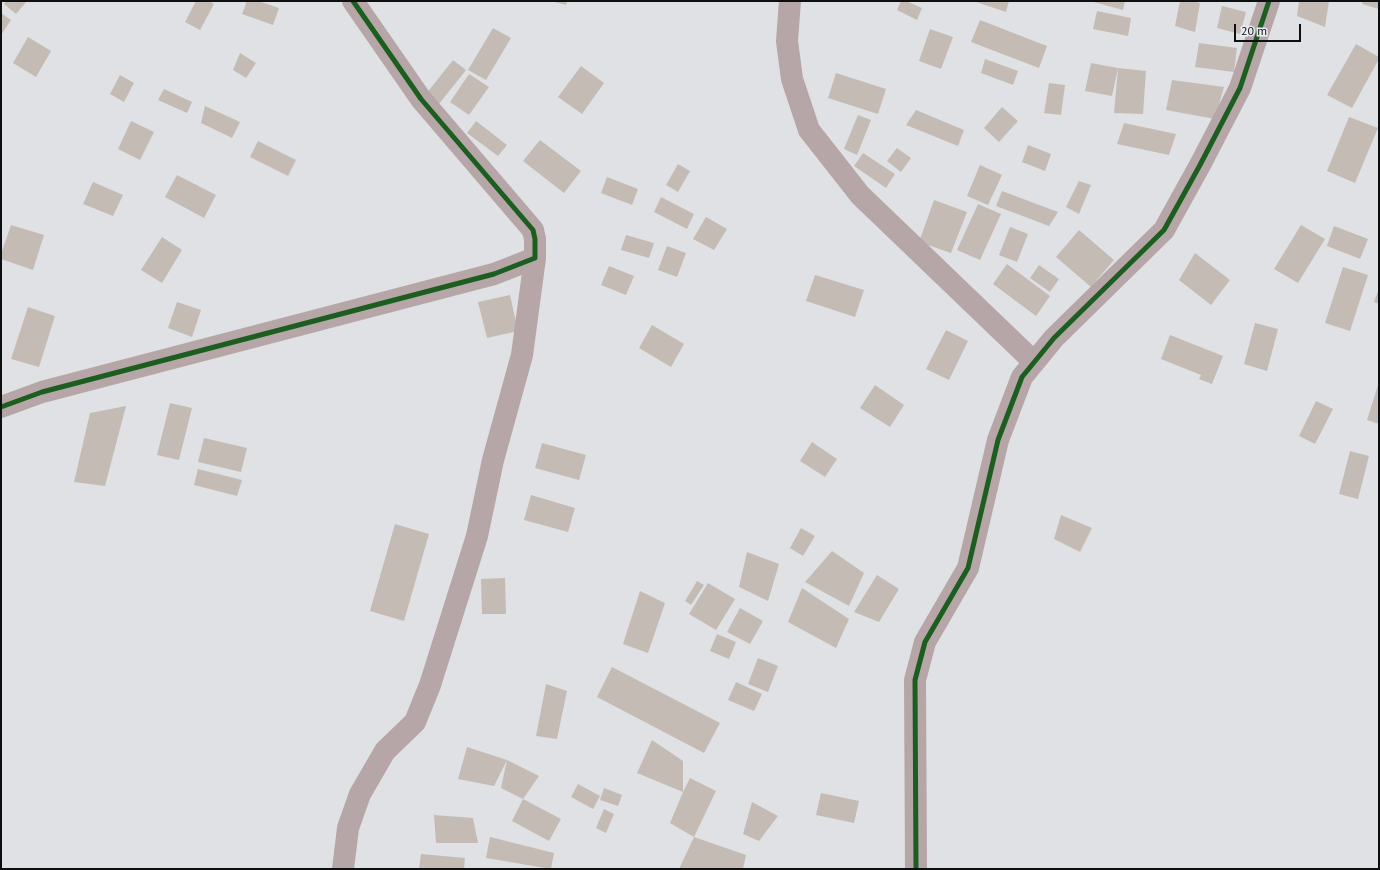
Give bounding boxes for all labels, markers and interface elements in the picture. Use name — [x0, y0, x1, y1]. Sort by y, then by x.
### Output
scale bar — [1236, 16, 1303, 42]
text: 20 m — [1241, 23, 1267, 38]

